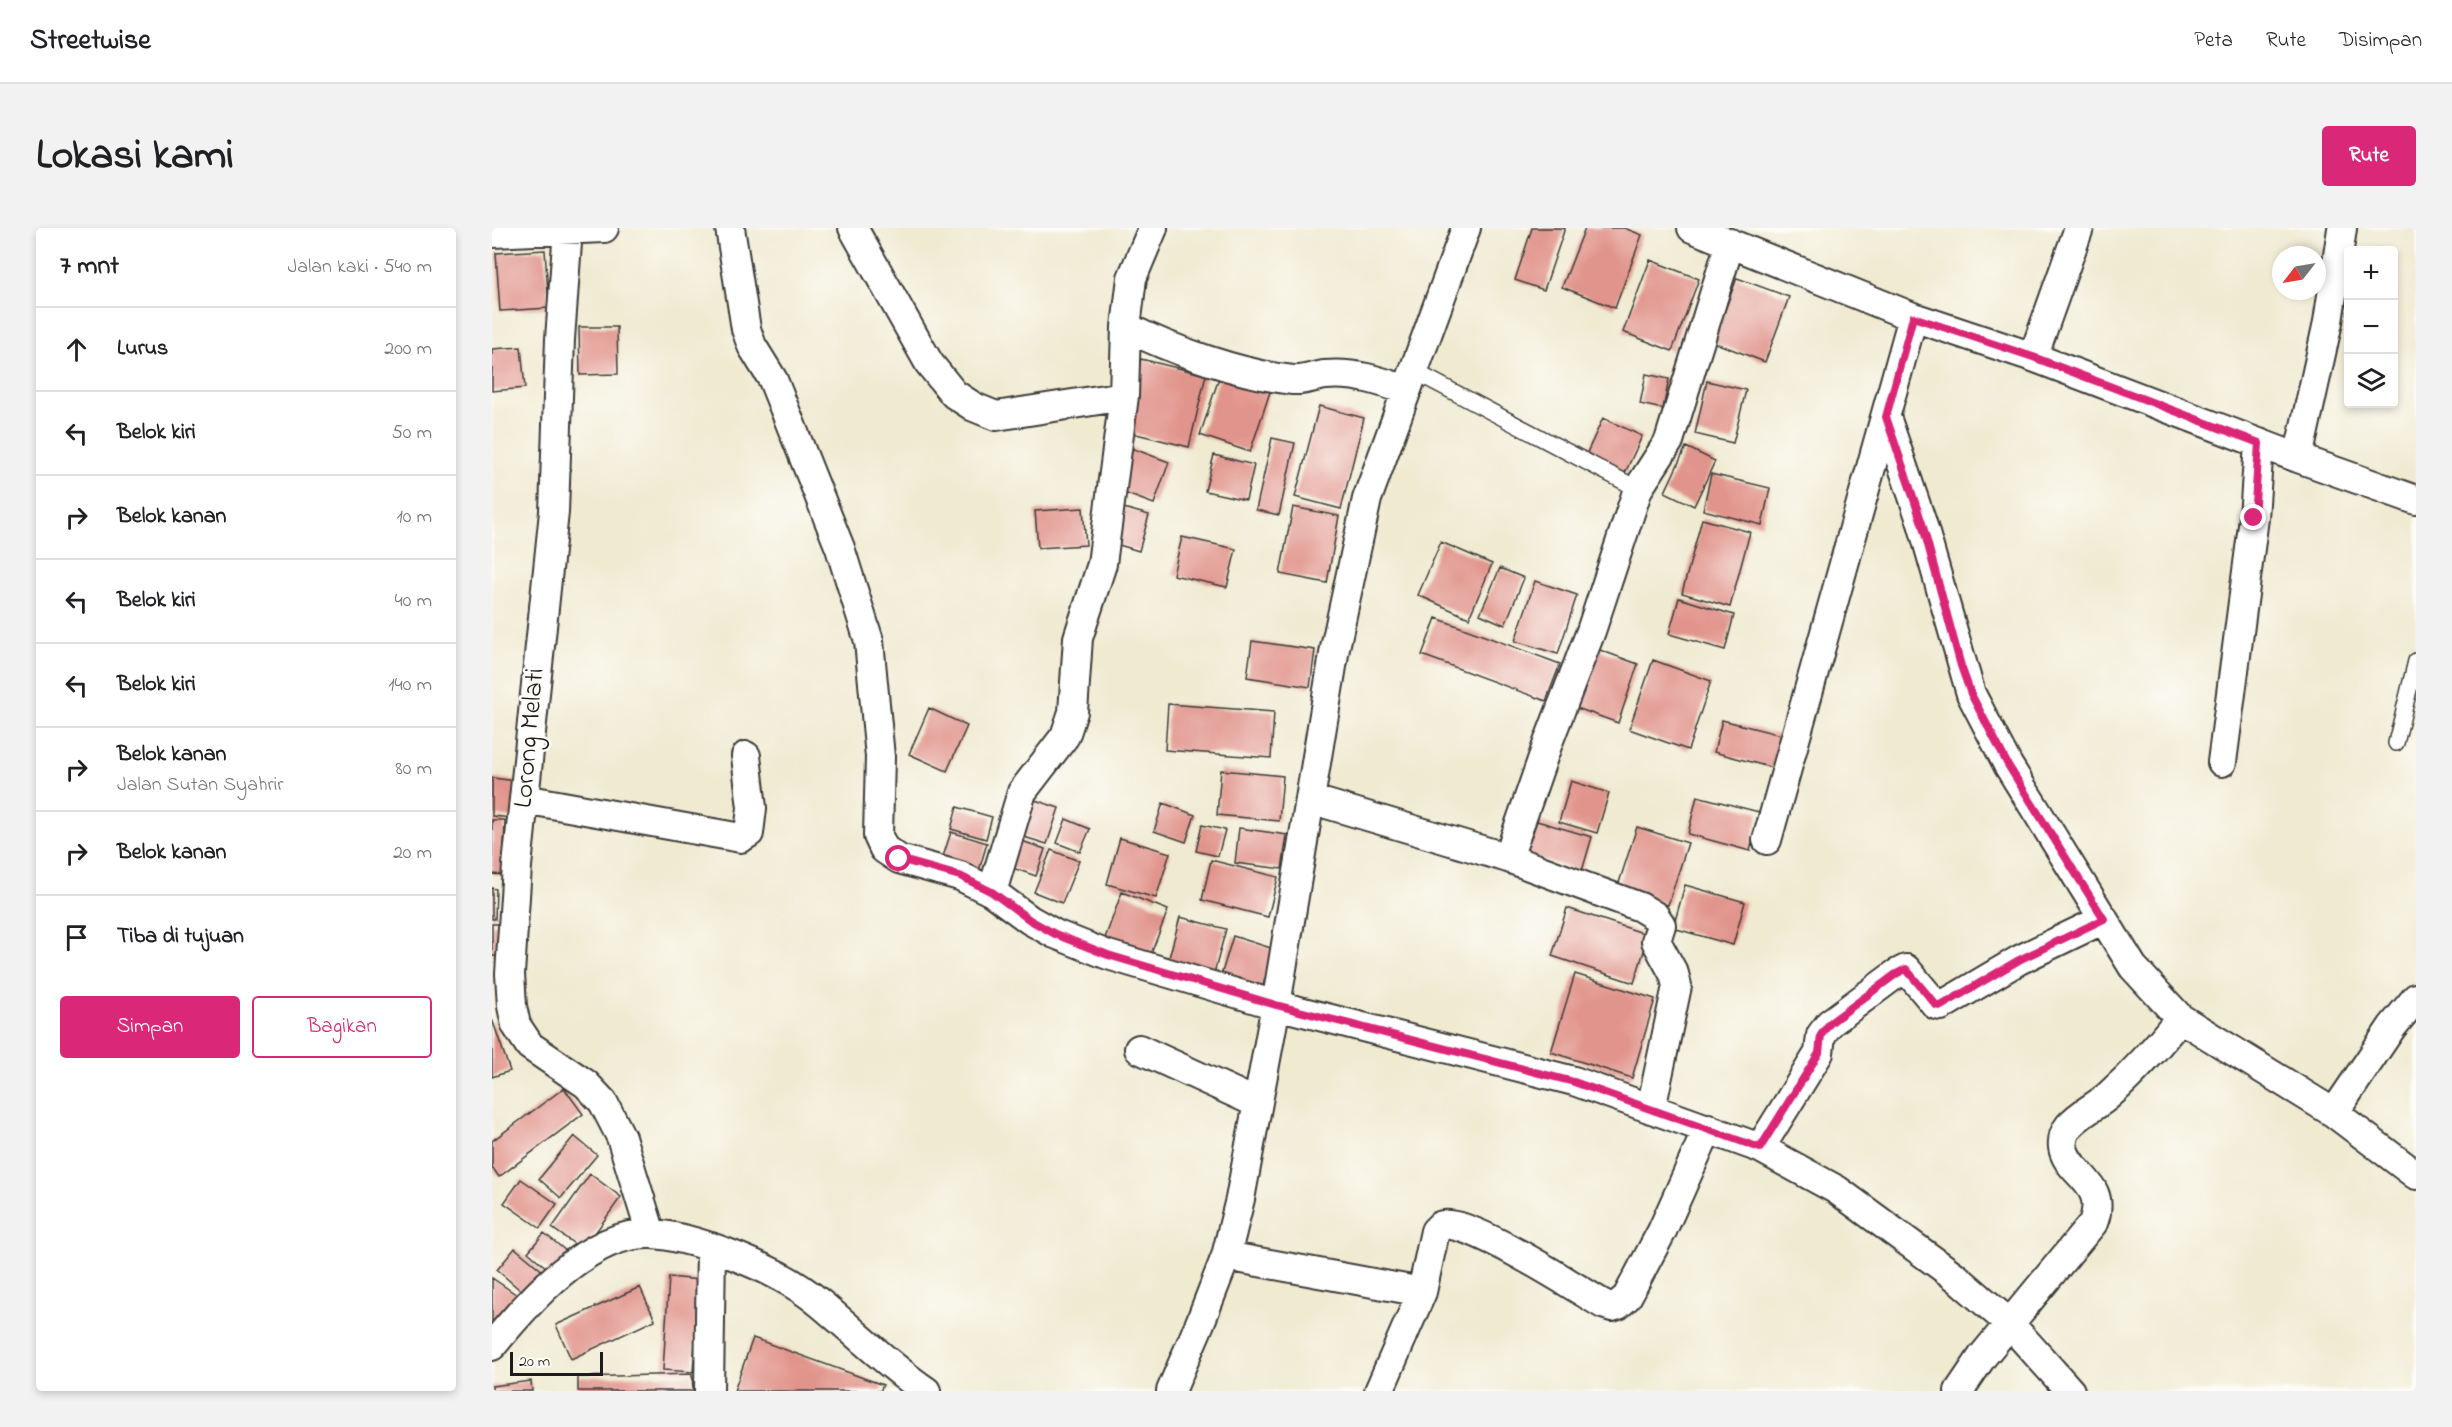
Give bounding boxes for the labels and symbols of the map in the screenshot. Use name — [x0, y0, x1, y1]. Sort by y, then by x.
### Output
north arrow — [2272, 246, 2326, 300]
route end — [2240, 504, 2266, 530]
street label: Lorong Melati — [504, 666, 556, 810]
route start — [885, 845, 911, 871]
scale bar — [510, 1349, 603, 1376]

